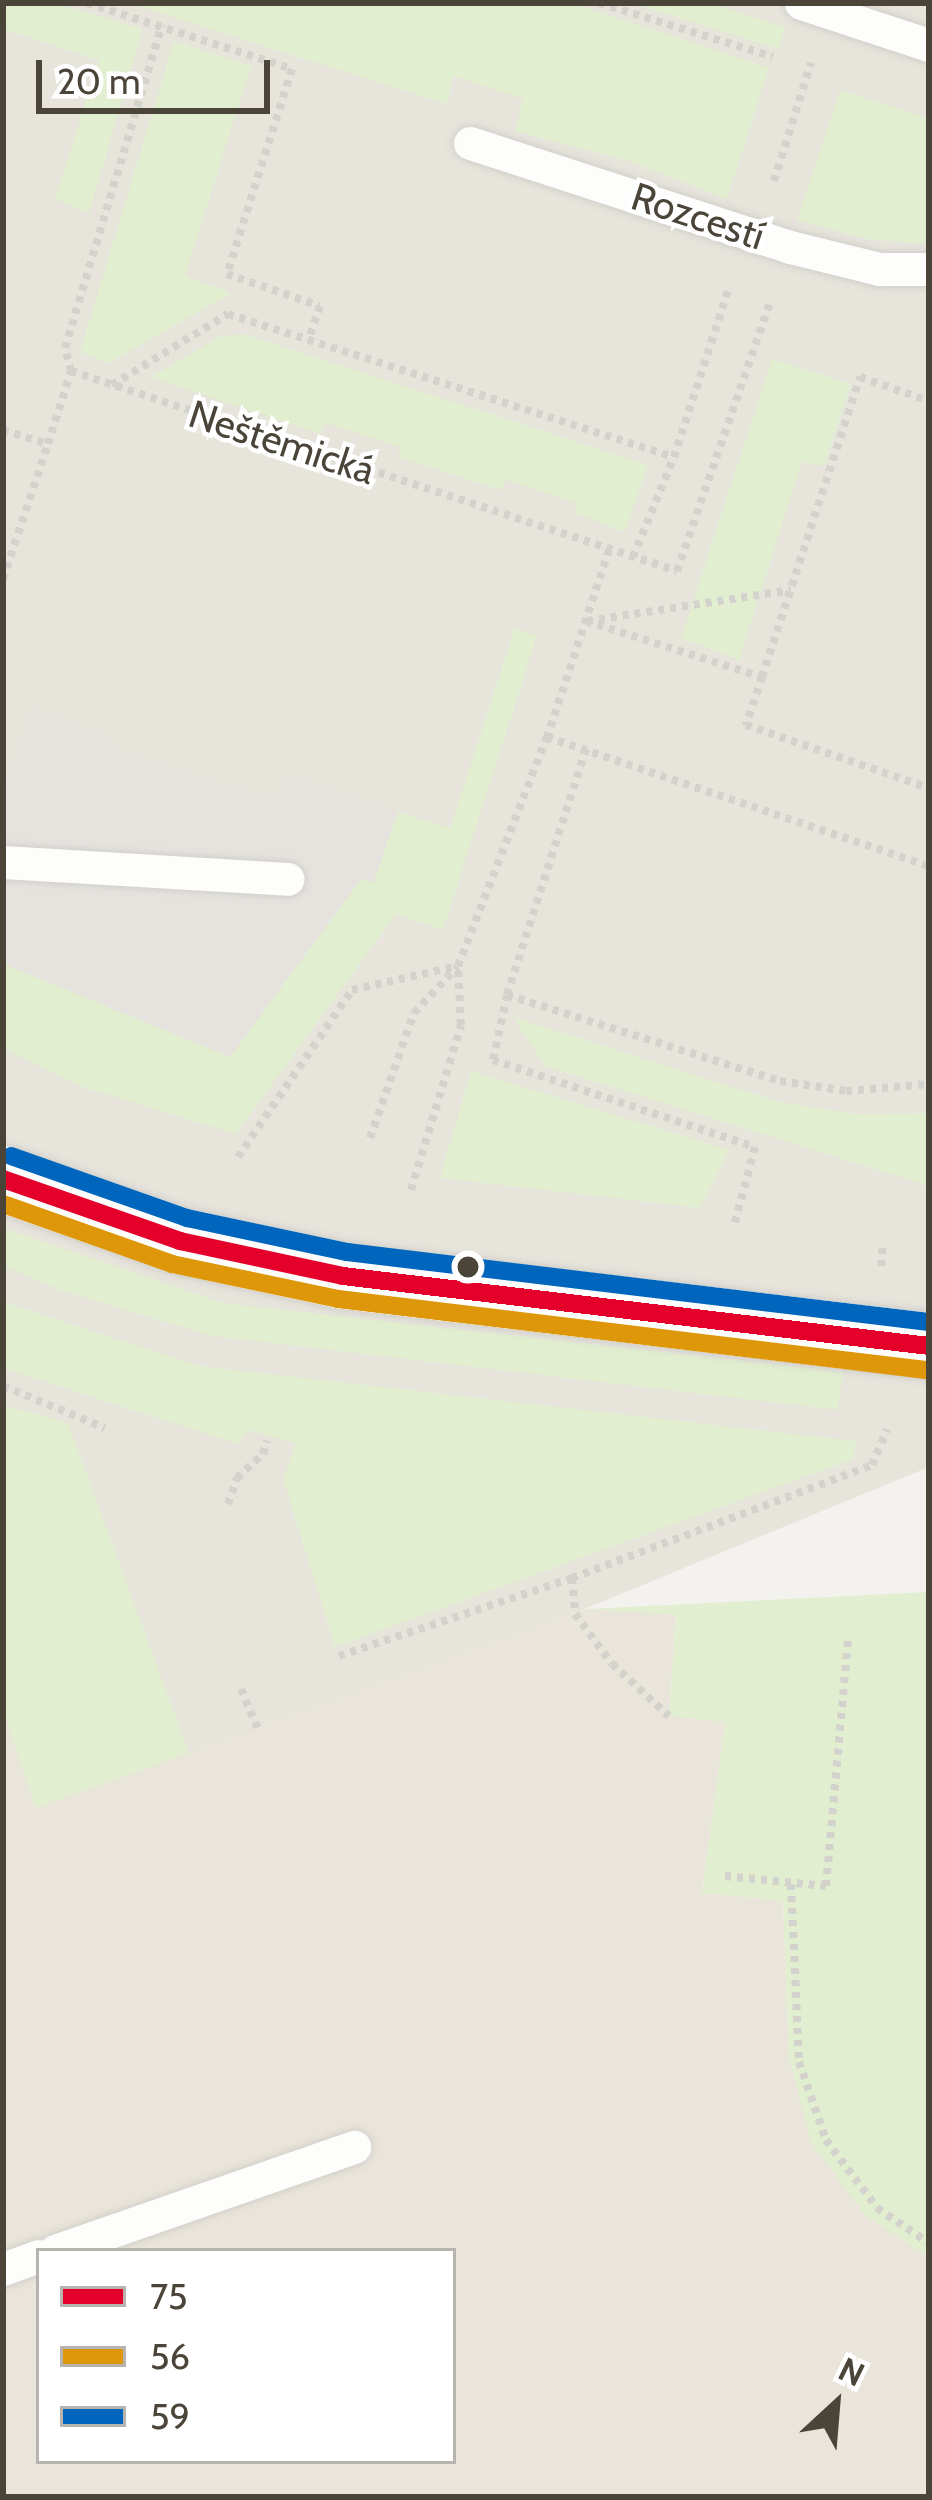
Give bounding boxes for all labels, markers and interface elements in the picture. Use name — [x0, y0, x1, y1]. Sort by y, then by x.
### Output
scale bar — [42, 36, 276, 110]
text: 20 m — [57, 59, 141, 103]
street label: Rozcestí — [626, 173, 770, 259]
street label: Neštěmická — [183, 390, 381, 494]
unlabelled marker — [457, 1256, 479, 1278]
legend — [36, 2248, 456, 2464]
text: 75 — [150, 2274, 188, 2318]
text: 56 — [150, 2334, 190, 2378]
north arrow — [776, 2344, 896, 2464]
text: N — [833, 2349, 871, 2395]
text: 59 — [150, 2394, 190, 2438]

